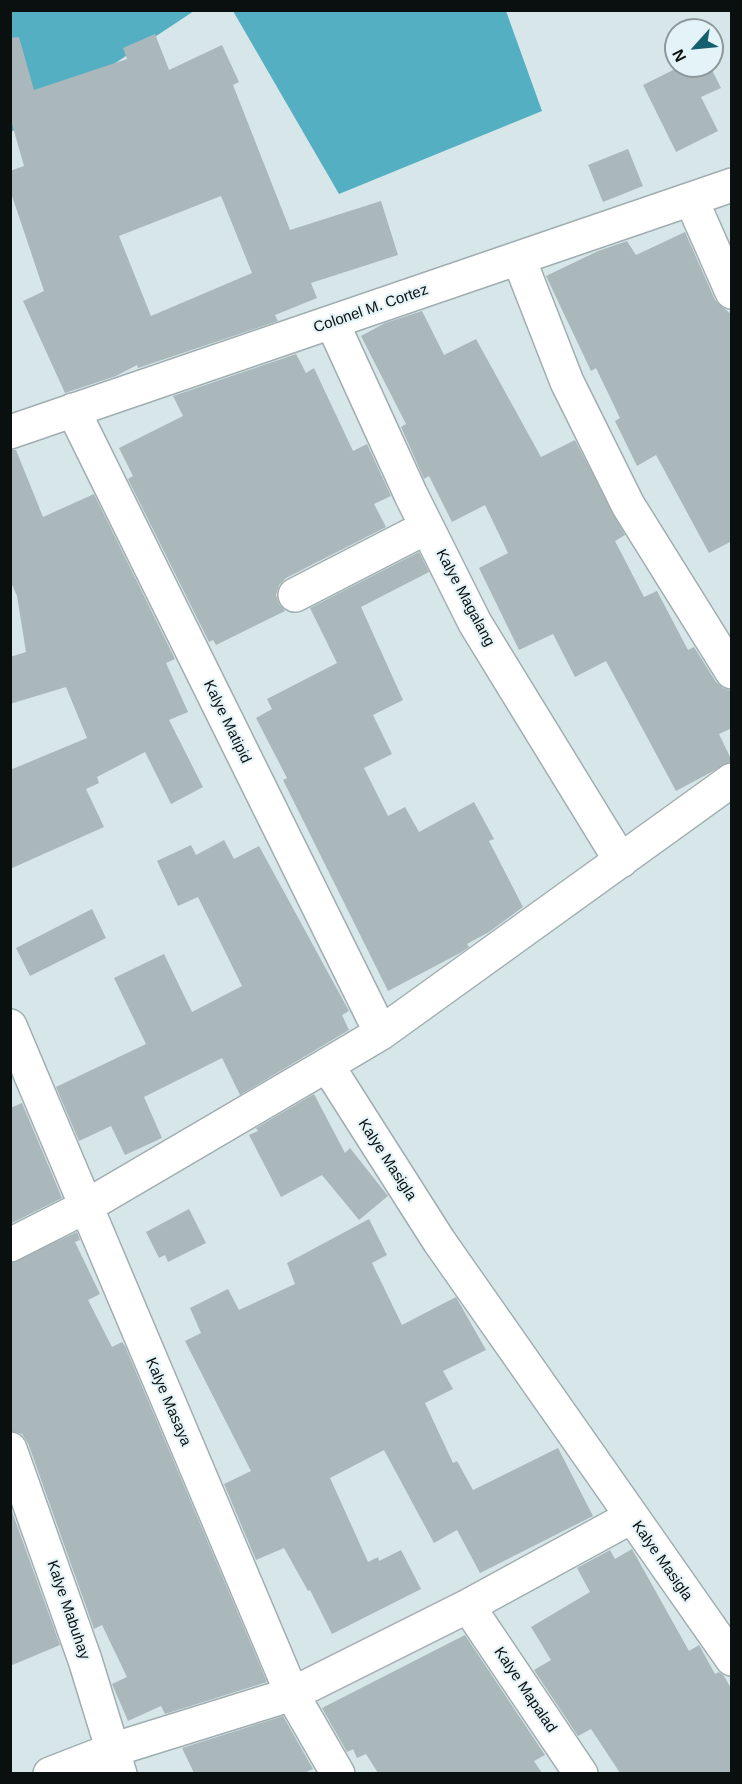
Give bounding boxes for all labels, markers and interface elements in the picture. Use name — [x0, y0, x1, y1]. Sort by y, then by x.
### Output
north arrow — [664, 18, 724, 78]
text: N — [669, 46, 689, 65]
street label: Colonel M. Cortez — [311, 281, 431, 337]
street label: Kalye Magalang — [432, 546, 498, 650]
street label: Kalye Matipid — [199, 678, 255, 766]
street label: Kalye Masigla — [354, 1116, 420, 1204]
street label: Kalye Masaya — [141, 1355, 195, 1449]
street label: Kalye Masigla — [628, 1518, 696, 1604]
street label: Kalye Mabuhay — [43, 1558, 93, 1662]
street label: Kalye Mapalad — [490, 1644, 560, 1736]

